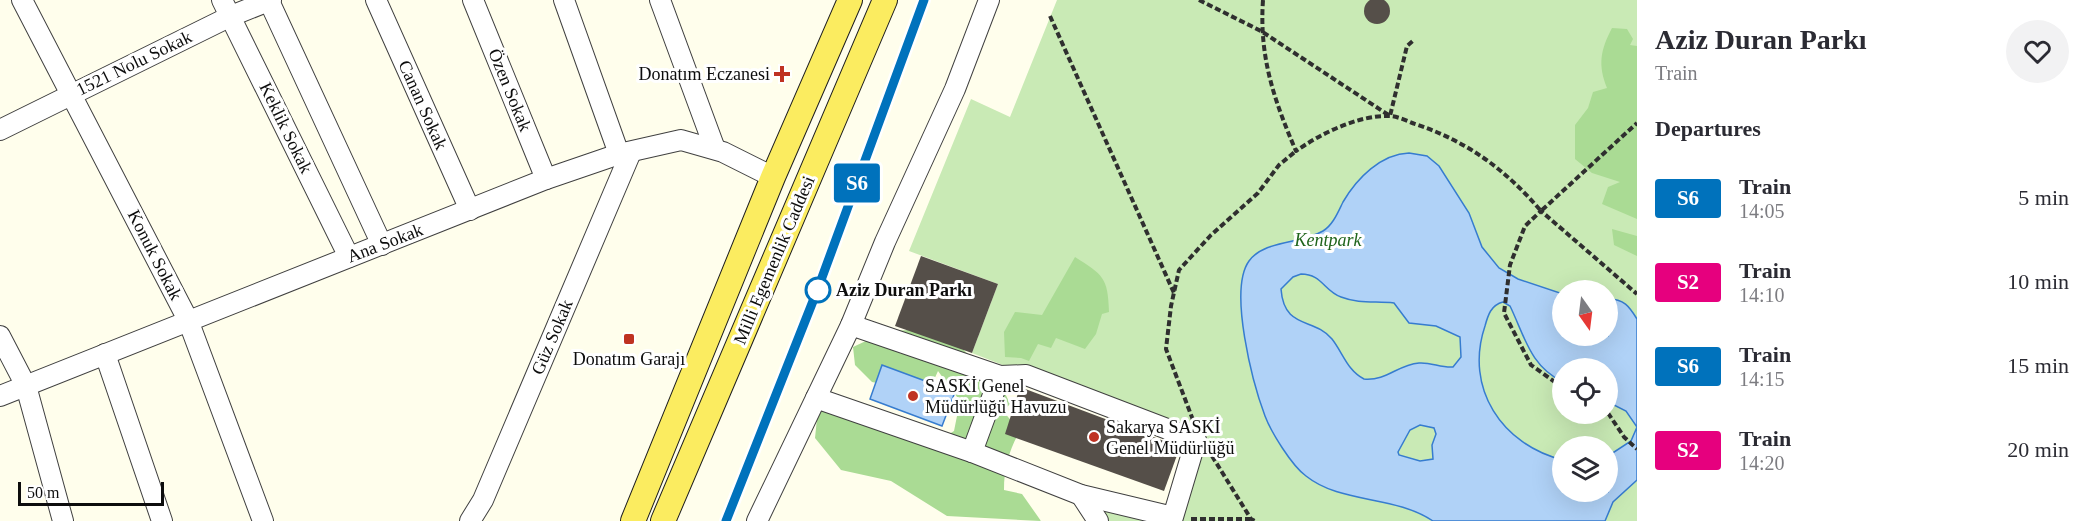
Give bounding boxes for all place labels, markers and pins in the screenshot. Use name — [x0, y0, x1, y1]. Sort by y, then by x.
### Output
place label: Donatım Eczanesi — [639, 64, 770, 84]
marker: Donatım Eczanesi — [775, 67, 789, 81]
marker: Aziz Duran Parkı — [805, 277, 831, 303]
place label: Aziz Duran Parkı — [836, 280, 972, 300]
marker: Donatım Garajı — [622, 332, 636, 346]
place label: Donatım Garajı — [573, 349, 685, 369]
place label: SASKİ Genel Müdürlüğü Havuzu — [925, 376, 1066, 417]
marker: SASKİ Genel Müdürlüğü Havuzu — [906, 389, 920, 403]
place label: Sakarya SASKİ Genel Müdürlüğü — [1106, 417, 1234, 458]
marker: Sakarya SASKİ Genel Müdürlüğü — [1087, 430, 1101, 444]

